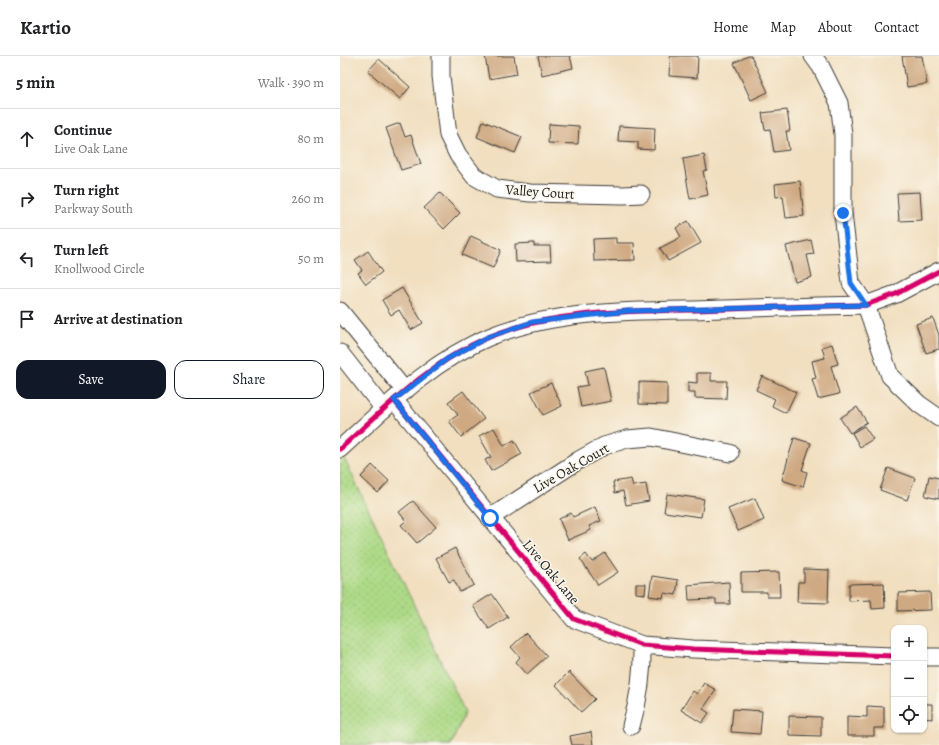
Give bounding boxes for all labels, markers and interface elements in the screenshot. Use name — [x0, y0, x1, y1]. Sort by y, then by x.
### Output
text: Kartio — [20, 15, 71, 41]
text: Home — [713, 18, 748, 37]
text: Map — [770, 18, 796, 37]
text: About — [818, 18, 852, 37]
text: Contact — [874, 18, 919, 37]
text: 5 min — [16, 71, 55, 94]
text: Walk · 390 m — [258, 74, 324, 91]
text: Continue — [54, 120, 112, 140]
icon: ahead — [16, 128, 38, 150]
text: 80 m — [297, 130, 324, 147]
text: Live Oak Lane — [54, 140, 128, 157]
text: Turn right — [54, 180, 119, 200]
street label: Valley Court — [504, 180, 575, 204]
icon: right — [16, 188, 38, 210]
text: 260 m — [291, 190, 324, 207]
text: Parkway South — [54, 200, 133, 217]
route end — [834, 204, 852, 222]
text: Turn left — [54, 240, 109, 260]
icon: left — [16, 248, 38, 270]
text: 50 m — [298, 250, 324, 267]
text: Knollwood Circle — [54, 260, 144, 277]
icon: arrive — [16, 308, 38, 330]
text: Arrive at destination — [54, 309, 183, 329]
button: Save — [16, 360, 166, 399]
button: Share — [174, 360, 324, 399]
street label: Live Oak Court — [529, 438, 613, 497]
route start — [481, 509, 499, 527]
street label: Live Oak Lane — [518, 535, 584, 609]
map controls — [891, 625, 927, 733]
button: + — [891, 625, 927, 661]
button: − — [891, 661, 927, 697]
button: locate — [891, 697, 927, 733]

